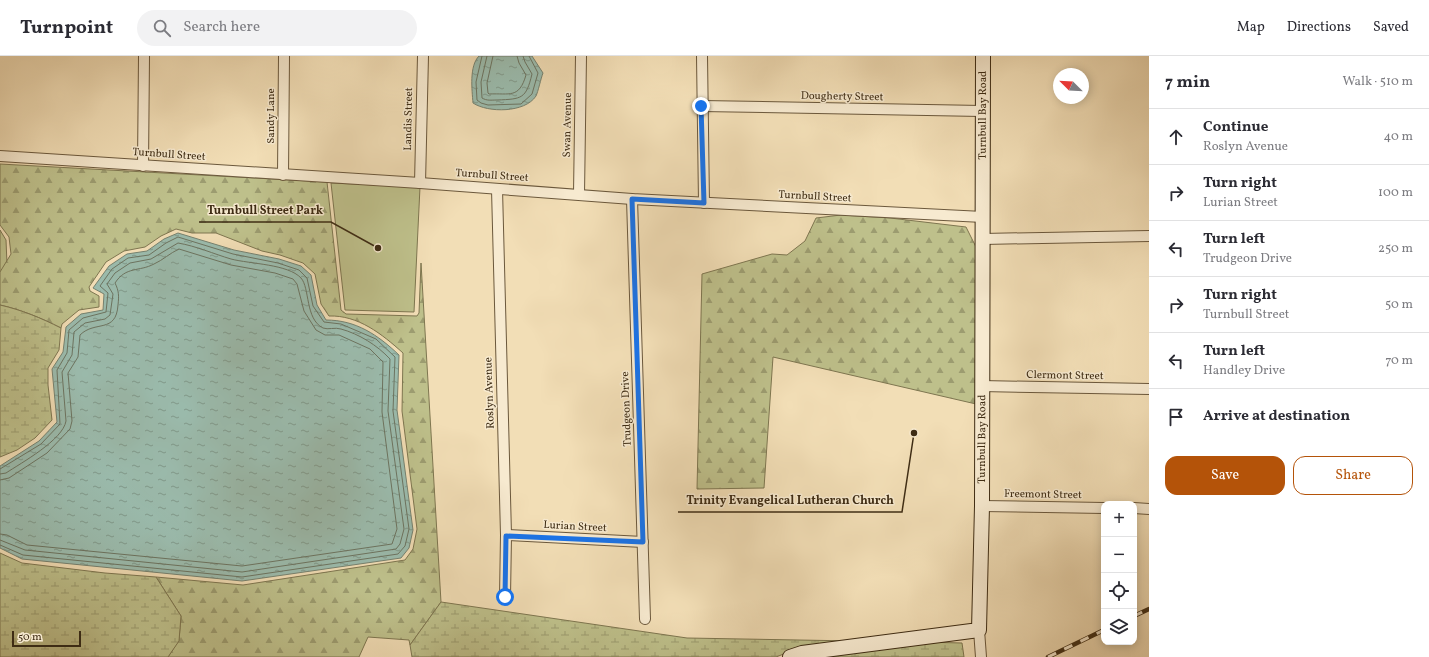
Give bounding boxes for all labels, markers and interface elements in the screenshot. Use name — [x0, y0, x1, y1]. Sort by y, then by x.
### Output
search box — [137, 10, 417, 46]
text: Turnpoint — [20, 15, 113, 41]
icon: search — [151, 17, 173, 39]
text: Search here — [183, 17, 260, 38]
text: Map — [1237, 18, 1265, 37]
text: Directions — [1287, 18, 1351, 37]
text: Saved — [1373, 18, 1409, 37]
north arrow — [1053, 68, 1089, 104]
street label: Turnbull Bay Road — [975, 71, 990, 160]
text: 7 min — [1165, 71, 1210, 94]
text: Walk · 510 m — [1342, 73, 1413, 91]
street label: Landis Street — [401, 87, 417, 151]
street label: Sandy Lane — [264, 88, 279, 144]
street label: Dougherty Street — [801, 89, 884, 105]
street label: Swan Avenue — [560, 92, 576, 158]
route end — [692, 97, 710, 115]
text: Continue — [1203, 117, 1268, 138]
icon: ahead — [1165, 126, 1187, 148]
text: 40 m — [1384, 128, 1413, 146]
text: Roslyn Avenue — [1203, 138, 1288, 156]
street label: Turnbull Street — [132, 145, 206, 165]
street label: Turnbull Street — [455, 166, 529, 186]
text: Turn right — [1203, 173, 1277, 194]
icon: right — [1165, 182, 1187, 204]
text: 100 m — [1378, 184, 1413, 202]
street label: Turnbull Street — [778, 188, 852, 206]
text: Lurian Street — [1203, 194, 1278, 212]
callout: Turnbull Street Park — [199, 198, 331, 222]
text: Turnbull Street Park — [207, 203, 324, 219]
text: Turn left — [1203, 229, 1265, 250]
icon: left — [1165, 238, 1187, 260]
text: 250 m — [1378, 240, 1413, 258]
text: Trudgeon Drive — [1203, 250, 1292, 268]
text: Turn right — [1203, 285, 1277, 306]
icon: right — [1165, 294, 1187, 316]
text: 50 m — [1385, 296, 1413, 314]
text: Turnbull Street — [1203, 306, 1289, 324]
text: Turn left — [1203, 341, 1265, 362]
icon: left — [1165, 350, 1187, 372]
text: 70 m — [1385, 352, 1413, 370]
street label: Roslyn Avenue — [481, 357, 499, 429]
text: Handley Drive — [1203, 362, 1285, 380]
street label: Clermont Street — [1026, 368, 1104, 384]
street label: Trudgeon Drive — [618, 371, 636, 447]
street label: Turnbull Bay Road — [975, 395, 990, 484]
icon: arrive — [1165, 406, 1187, 428]
text: Arrive at destination — [1203, 406, 1350, 427]
button: Save — [1165, 456, 1285, 495]
button: Share — [1293, 456, 1413, 495]
street label: Freemont Street — [1004, 487, 1082, 503]
callout: Trinity Evangelical Lutheran Church — [678, 488, 902, 512]
text: Trinity Evangelical Lutheran Church — [686, 493, 894, 509]
map controls — [1101, 501, 1137, 645]
button: + — [1101, 501, 1137, 537]
street label: Lurian Street — [543, 518, 607, 536]
button: − — [1101, 537, 1137, 573]
button: locate — [1101, 573, 1137, 609]
route start — [496, 588, 514, 606]
button: layers — [1101, 609, 1137, 645]
scale bar — [12, 629, 81, 648]
text: 50 m — [18, 630, 42, 645]

